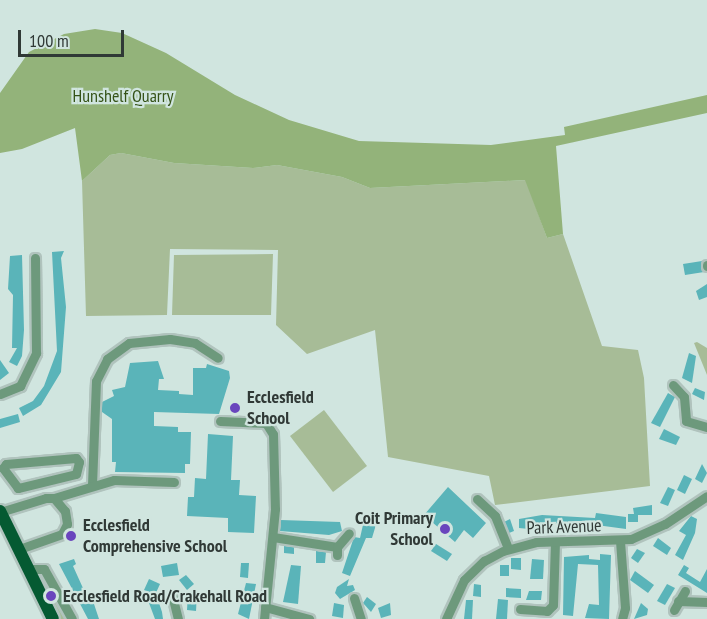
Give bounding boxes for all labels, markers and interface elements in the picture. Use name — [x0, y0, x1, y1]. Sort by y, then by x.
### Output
scale bar — [21, 18, 128, 56]
text: 100 m — [29, 29, 69, 52]
park label: Hunshelf Quarry — [73, 85, 173, 107]
place label: Ecclesfield School — [247, 387, 314, 430]
marker: Ecclesfield School — [228, 401, 242, 415]
place label: Coit Primary School — [355, 508, 433, 550]
place label: Ecclesfield Comprehensive School — [83, 515, 227, 558]
street label: Park Avenue — [526, 515, 602, 539]
marker: Coit Primary School — [438, 522, 452, 536]
marker: Ecclesfield Comprehensive School — [64, 529, 78, 543]
place label: Ecclesfield Road/Crakehall Road — [63, 585, 267, 607]
marker: Ecclesfield Road/Crakehall Road — [44, 589, 58, 603]

